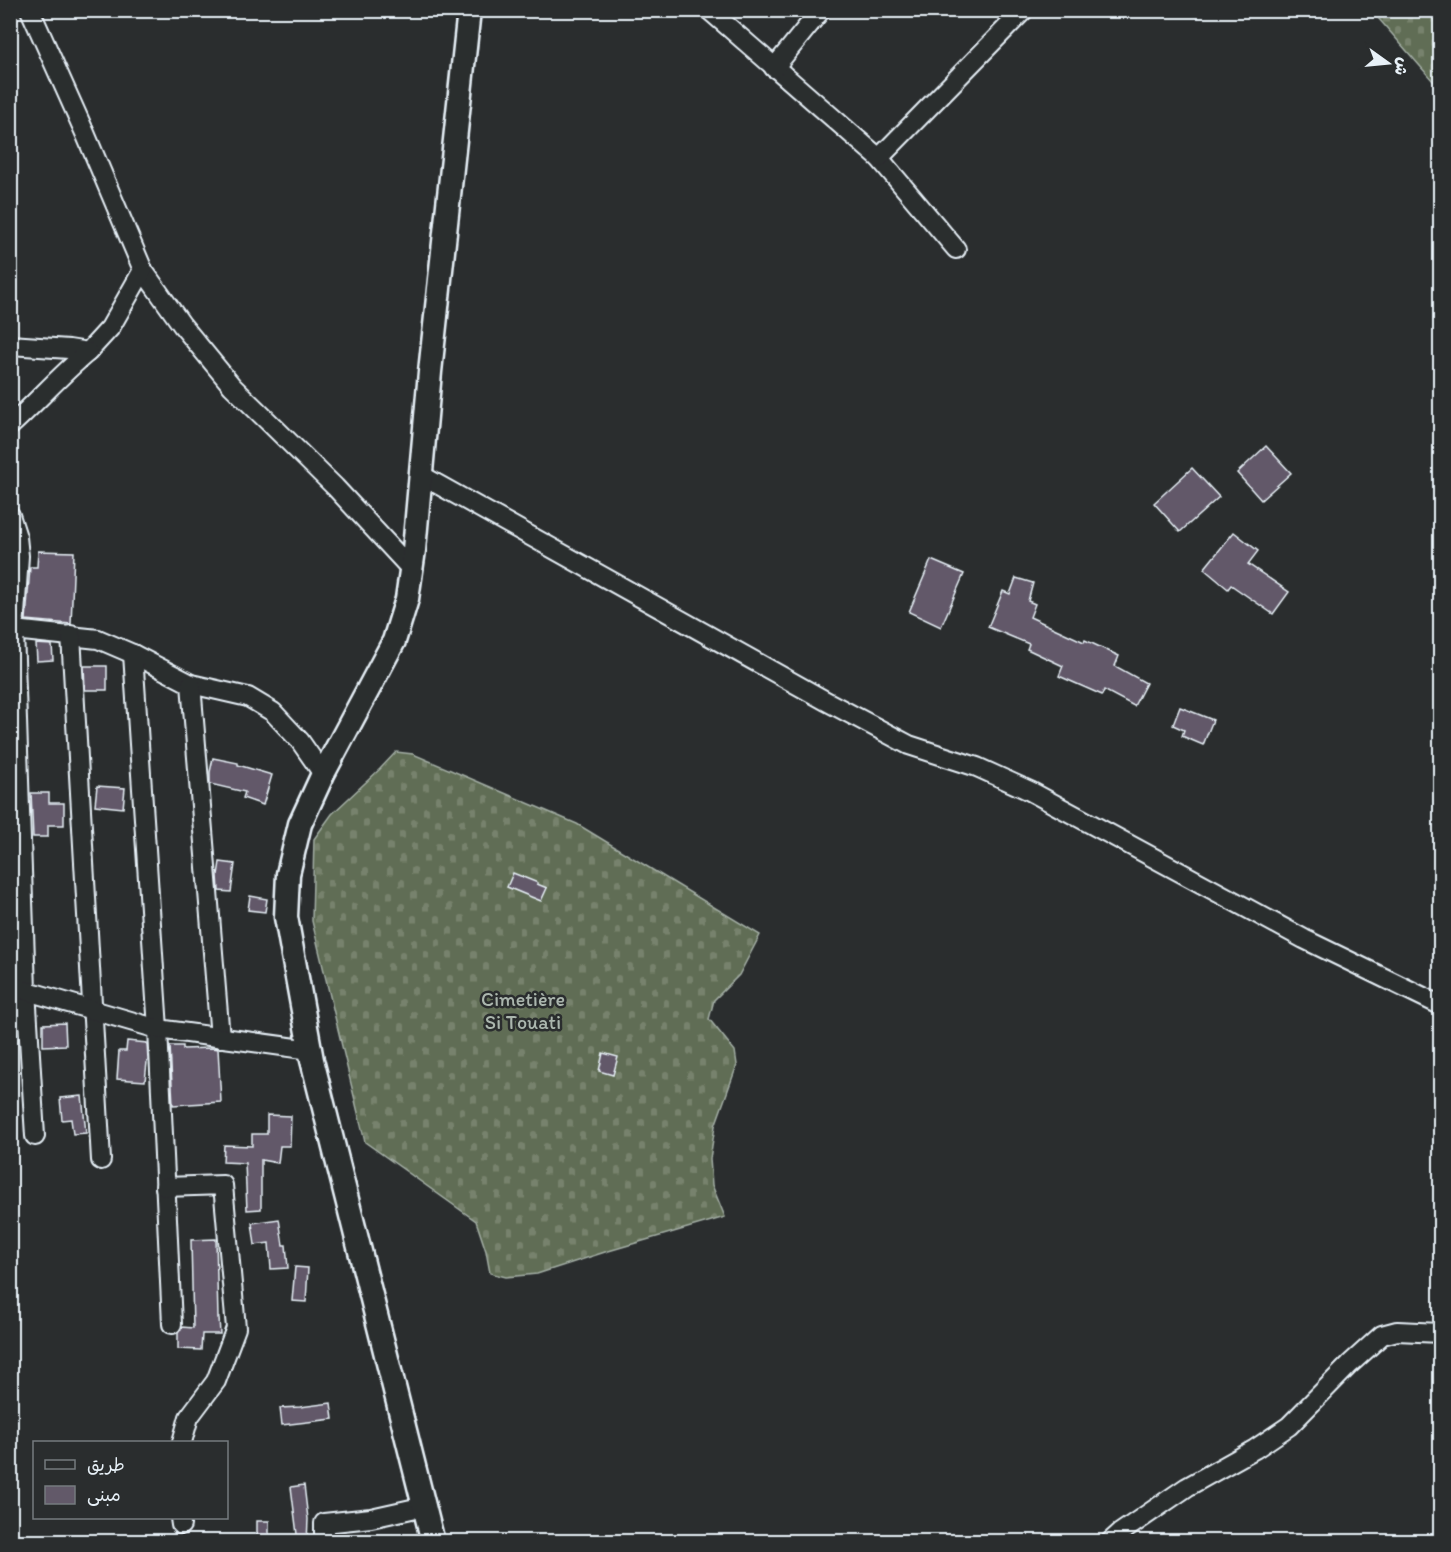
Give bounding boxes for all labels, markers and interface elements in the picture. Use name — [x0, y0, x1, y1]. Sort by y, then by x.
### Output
north arrow — [1358, 33, 1418, 93]
text: ش — [1391, 56, 1413, 78]
park label: Cimetière Si Touati — [481, 987, 565, 1034]
legend — [33, 1441, 228, 1519]
text: طريق — [87, 1454, 125, 1476]
text: مبنى — [87, 1484, 121, 1506]

